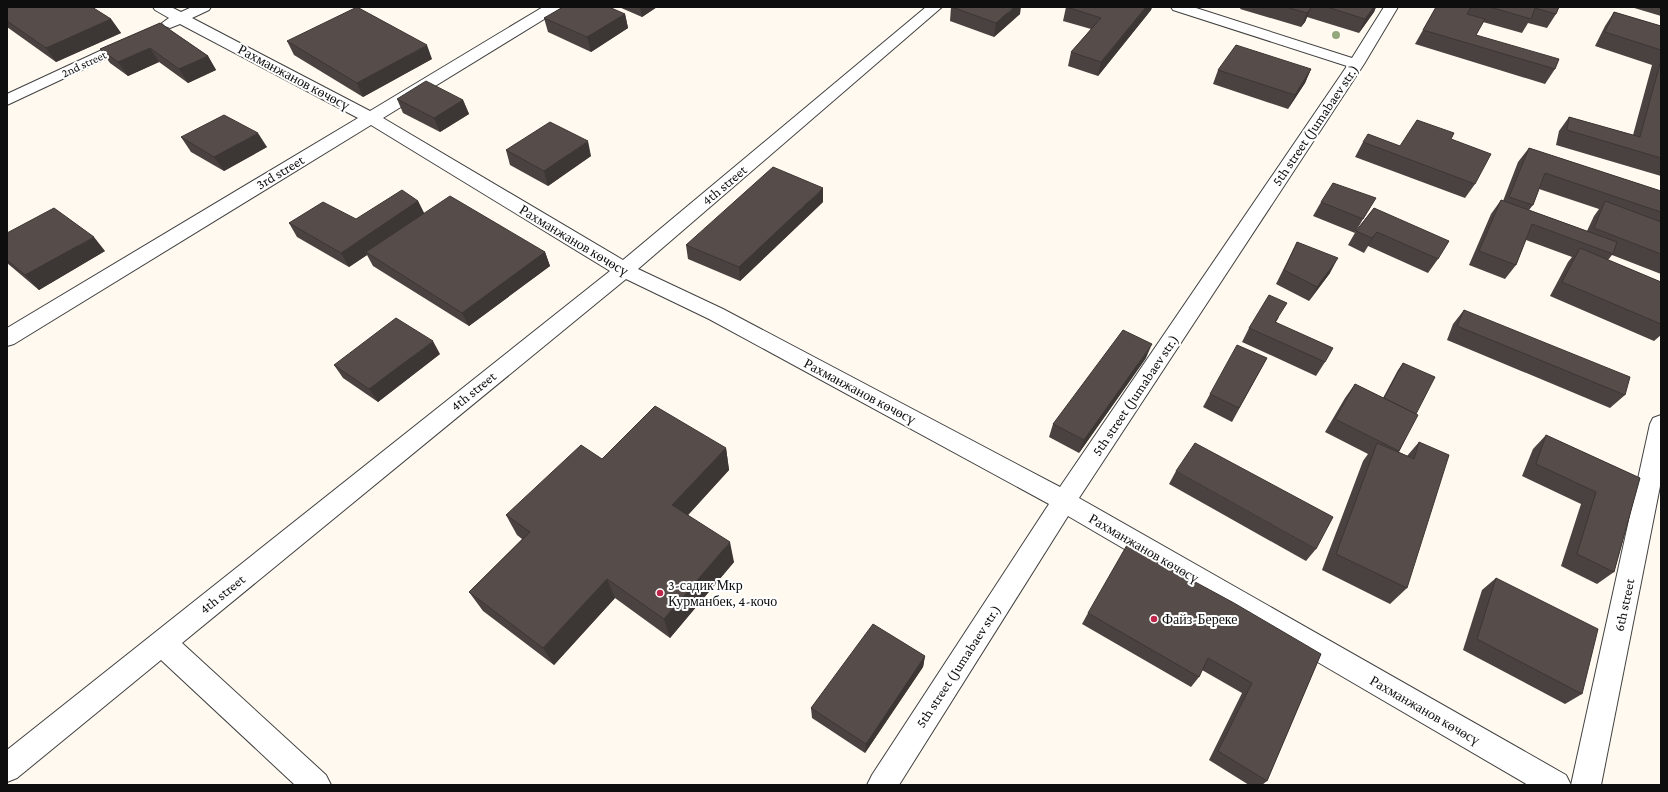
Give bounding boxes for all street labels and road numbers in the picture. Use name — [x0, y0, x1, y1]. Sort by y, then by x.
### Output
street label: Рахманжанов көчөсү — [235, 41, 353, 113]
street label: 2nd street — [59, 47, 110, 80]
street label: 5th street (Jumabaev str.) — [1268, 61, 1362, 189]
street label: 3rd street — [253, 151, 307, 193]
street label: 4th street — [698, 161, 750, 208]
street label: Рахманжанов көчөсү — [517, 201, 631, 279]
street label: 5th street (Jumabaev str.) — [1088, 331, 1182, 459]
street label: Рахманжанов көчөсү — [801, 355, 919, 427]
street label: 4th street — [447, 368, 499, 414]
street label: Рахманжанов көчөсү — [1086, 510, 1202, 586]
street label: 4th street — [196, 571, 248, 617]
street label: 6th street — [1611, 577, 1637, 633]
street label: 5th street (Jumabaev str.) — [912, 602, 1004, 731]
street label: Рахманжанов көчөсү — [1367, 672, 1483, 748]

